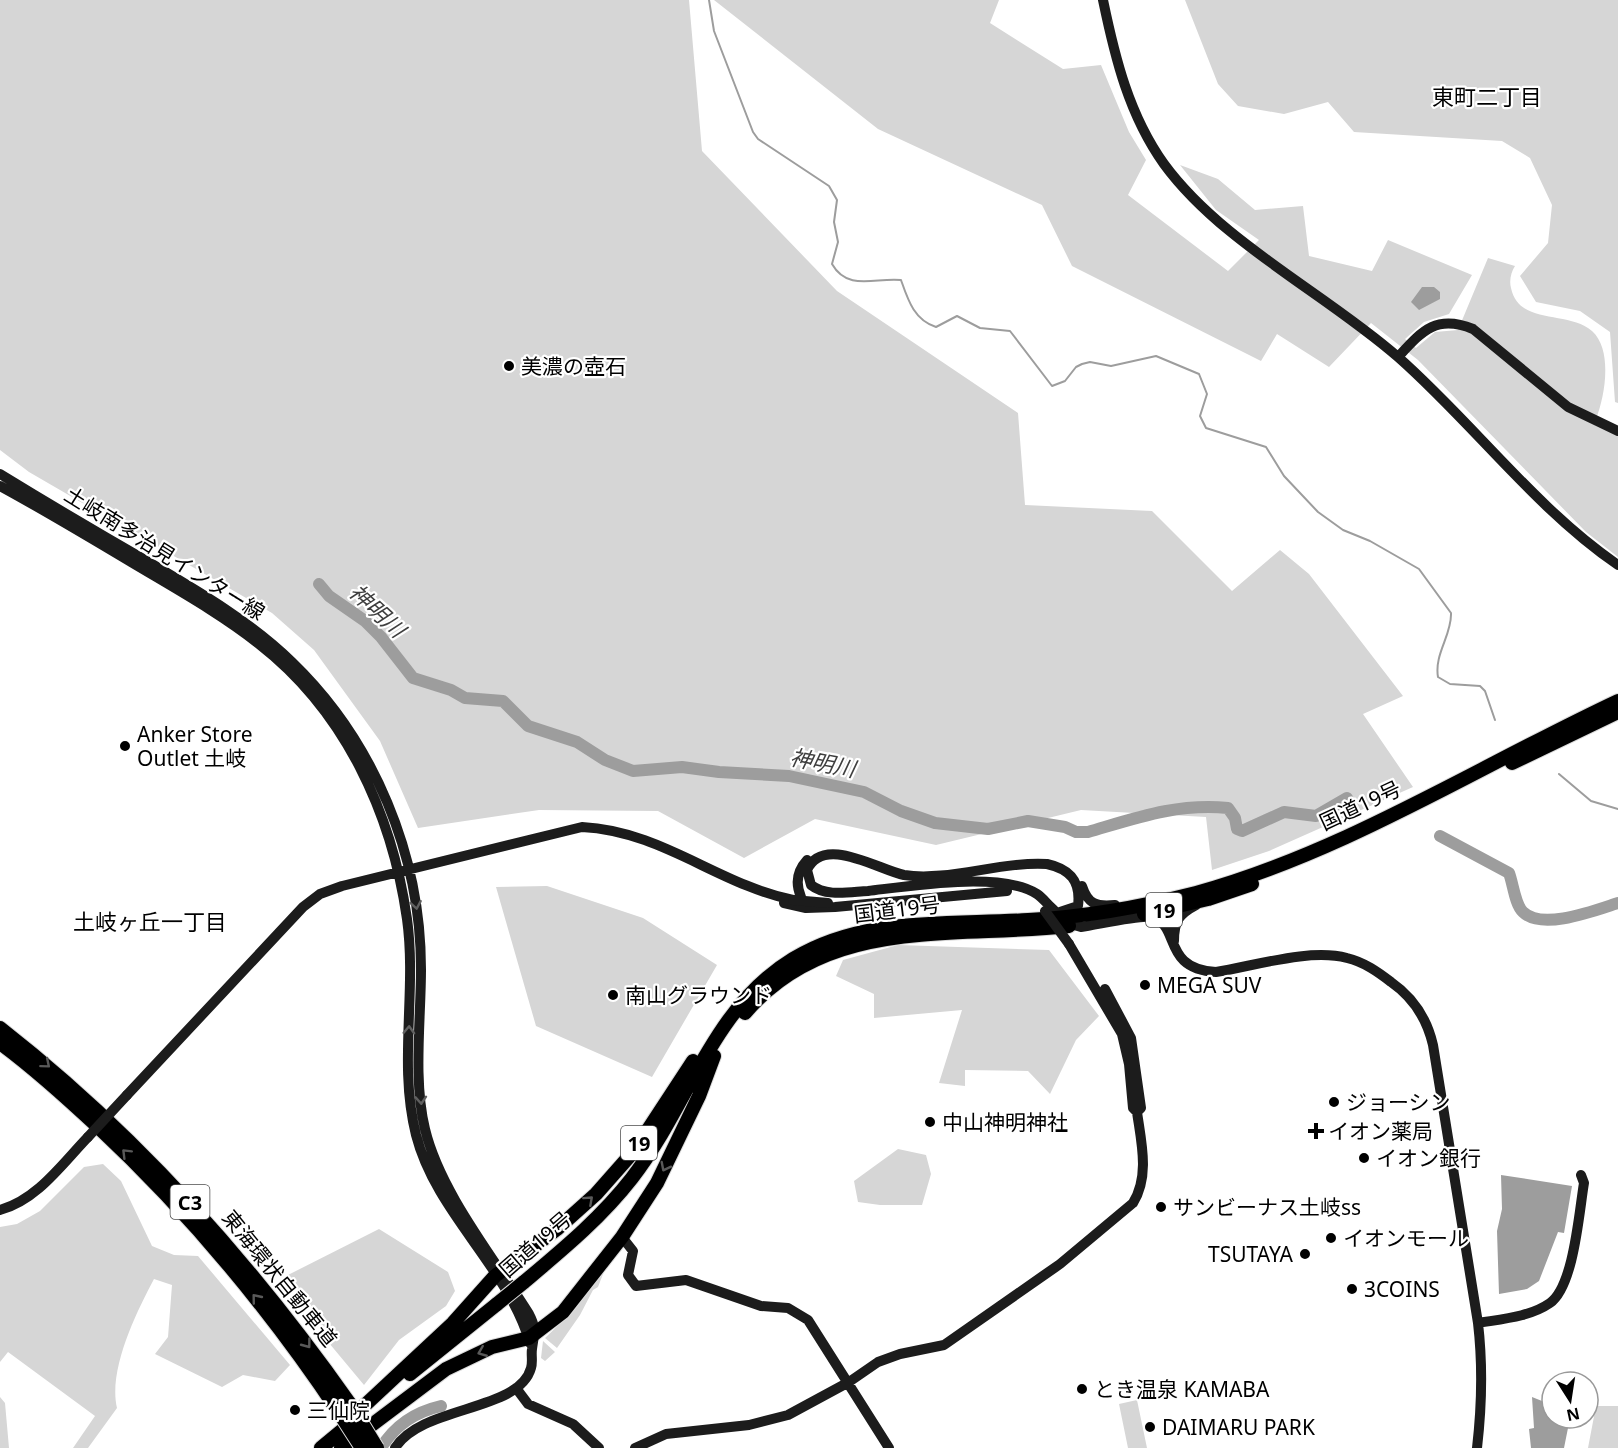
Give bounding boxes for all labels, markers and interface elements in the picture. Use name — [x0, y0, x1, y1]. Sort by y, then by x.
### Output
district label: 東町二丁目 — [1432, 81, 1542, 111]
place label: 美濃の壺石 — [521, 352, 626, 380]
marker: 美濃の壺石 — [502, 359, 516, 373]
street label: 土岐南多治見インター線 — [60, 480, 270, 626]
water label: 神明川 — [344, 577, 414, 645]
place label: Anker Store Outlet 土岐 — [137, 720, 253, 772]
marker: Anker Store Outlet 土岐 — [118, 739, 132, 753]
water label: 神明川 — [788, 741, 860, 783]
street label: 国道19号 — [1315, 774, 1405, 836]
street label: 国道19号 — [852, 890, 942, 928]
road number: 19 — [1146, 893, 1182, 927]
one-way arrow — [409, 900, 422, 910]
district label: 土岐ヶ丘一丁目 — [73, 906, 227, 936]
place label: MEGA SUV — [1157, 971, 1262, 999]
marker: MEGA SUV — [1138, 978, 1152, 992]
place label: 南山グラウンド — [625, 981, 772, 1009]
marker: 南山グラウンド — [606, 988, 620, 1002]
one-way arrow — [403, 1025, 416, 1034]
one-way arrow — [39, 1057, 50, 1068]
place label: ジョーシン — [1346, 1088, 1451, 1116]
one-way arrow — [414, 1095, 427, 1104]
marker: ジョーシン — [1327, 1095, 1341, 1109]
place label: 中山神明神社 — [942, 1108, 1068, 1136]
marker: 中山神明神社 — [923, 1115, 937, 1129]
place label: イオン薬局 — [1328, 1117, 1433, 1145]
marker: イオン薬局 — [1309, 1124, 1323, 1138]
road number: 19 — [621, 1126, 657, 1160]
place label: イオン銀行 — [1376, 1144, 1481, 1172]
one-way arrow — [122, 1150, 133, 1161]
marker: イオン銀行 — [1357, 1151, 1371, 1165]
one-way arrow — [661, 1161, 672, 1172]
road number: C3 — [170, 1185, 210, 1219]
place label: サンビーナス土岐ss — [1173, 1193, 1361, 1221]
one-way arrow — [583, 1196, 593, 1207]
marker: サンビーナス土岐ss — [1154, 1200, 1168, 1214]
street label: 東海環状自動車道 — [216, 1204, 344, 1352]
street label: 国道19号 — [493, 1205, 577, 1283]
place label: イオンモール — [1343, 1224, 1469, 1252]
marker: イオンモール — [1324, 1231, 1338, 1245]
place label: TSUTAYA — [1208, 1240, 1294, 1268]
marker: TSUTAYA — [1298, 1247, 1312, 1261]
place label: 3COINS — [1364, 1275, 1440, 1303]
marker: 3COINS — [1345, 1282, 1359, 1296]
one-way arrow — [253, 1294, 264, 1305]
one-way arrow — [300, 1338, 311, 1349]
one-way arrow — [477, 1344, 487, 1357]
north arrow — [1540, 1370, 1600, 1430]
place label: とき温泉 KAMABA — [1094, 1375, 1270, 1403]
marker: とき温泉 KAMABA — [1075, 1382, 1089, 1396]
place label: 三仙院 — [307, 1396, 370, 1424]
marker: 三仙院 — [288, 1403, 302, 1417]
text: N — [1564, 1403, 1582, 1427]
place label: DAIMARU PARK — [1162, 1413, 1315, 1441]
marker: DAIMARU PARK — [1143, 1420, 1157, 1434]

